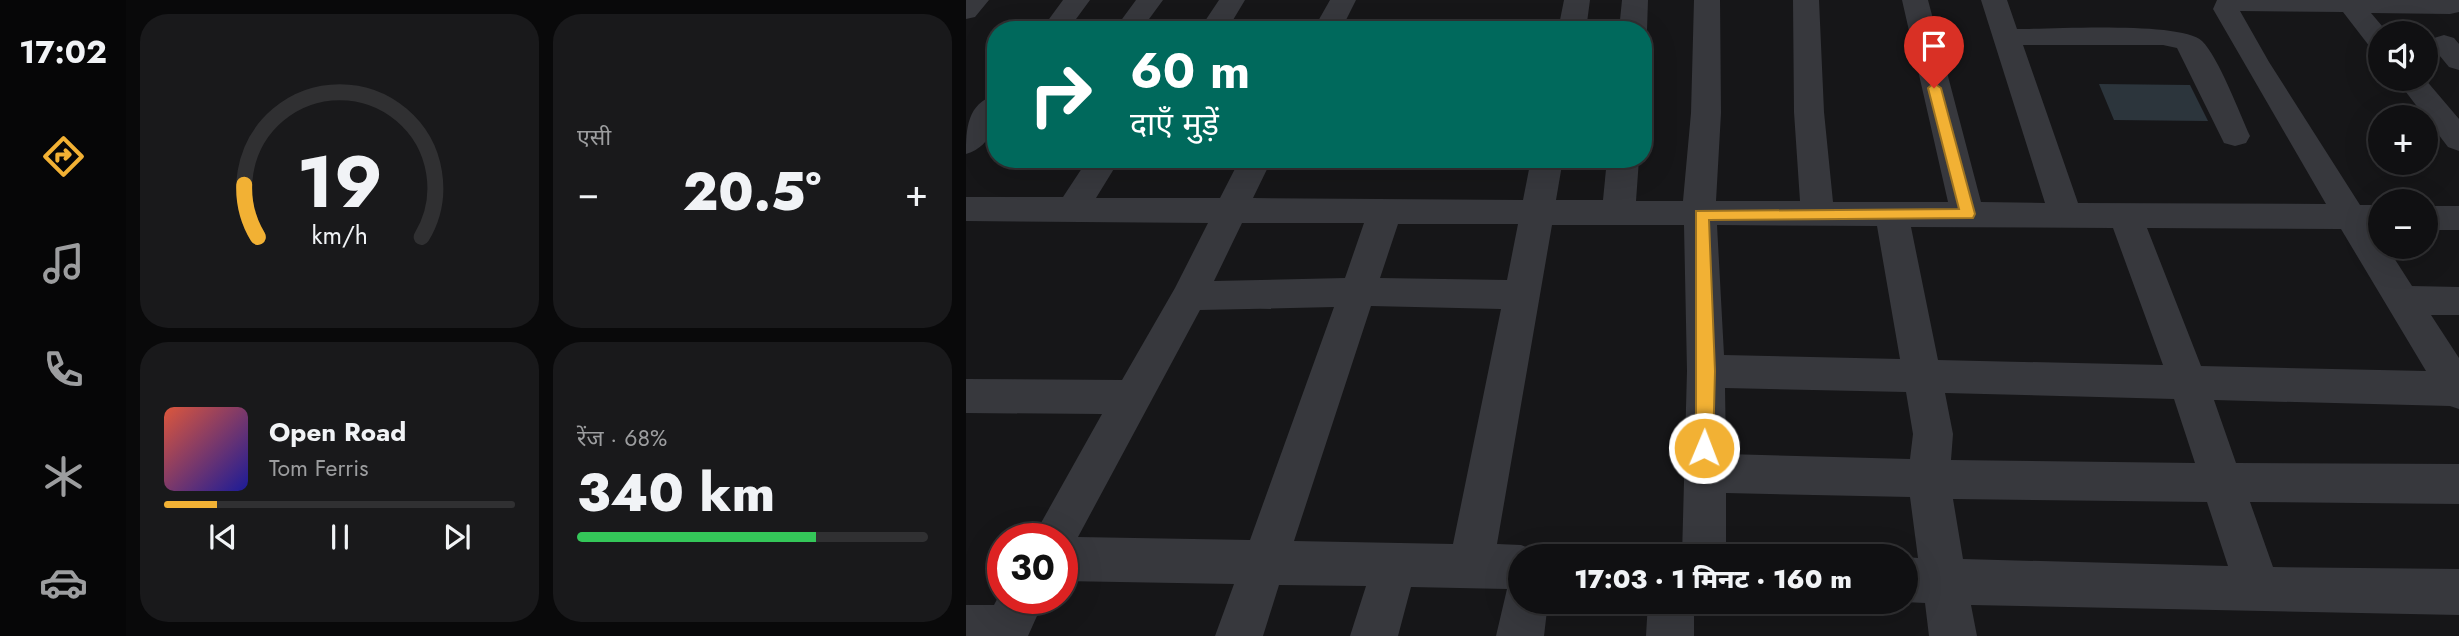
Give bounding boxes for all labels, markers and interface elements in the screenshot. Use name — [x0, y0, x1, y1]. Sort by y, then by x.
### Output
pin — [1904, 16, 1964, 88]
map controls — [2368, 21, 2438, 259]
button: sound — [2368, 21, 2438, 91]
icon: arrive — [1915, 27, 1953, 65]
text: 17:02 — [19, 29, 107, 75]
text: 60 m — [1130, 36, 1250, 106]
icon: right — [1015, 49, 1106, 140]
text: दाएँ मुड़ें — [1130, 101, 1219, 147]
button: + — [2368, 105, 2438, 175]
text: एसी — [577, 120, 611, 154]
text: 19 — [297, 129, 382, 234]
icon: directions — [39, 132, 88, 181]
text: 20.5° — [683, 154, 821, 230]
text: − — [577, 165, 599, 220]
text: + — [905, 165, 928, 220]
button: − — [2368, 189, 2438, 259]
text: km/h — [311, 217, 368, 253]
icon: music — [39, 239, 88, 288]
icon: phone — [39, 345, 88, 394]
position arrow — [1667, 411, 1741, 485]
text: Open Road — [269, 413, 406, 451]
text: रेंज · 68% — [577, 421, 667, 455]
text: Tom Ferris — [269, 451, 368, 485]
icon: climate — [39, 452, 88, 501]
text: 340 km — [577, 455, 775, 531]
icon: previous — [204, 518, 242, 556]
icon: pause — [321, 518, 359, 556]
icon: next — [438, 518, 476, 556]
speed limit sign: 30 — [987, 523, 1078, 614]
icon: car — [39, 558, 88, 607]
text: 17:03 · 1 मिनट · 160 m — [1574, 560, 1852, 598]

